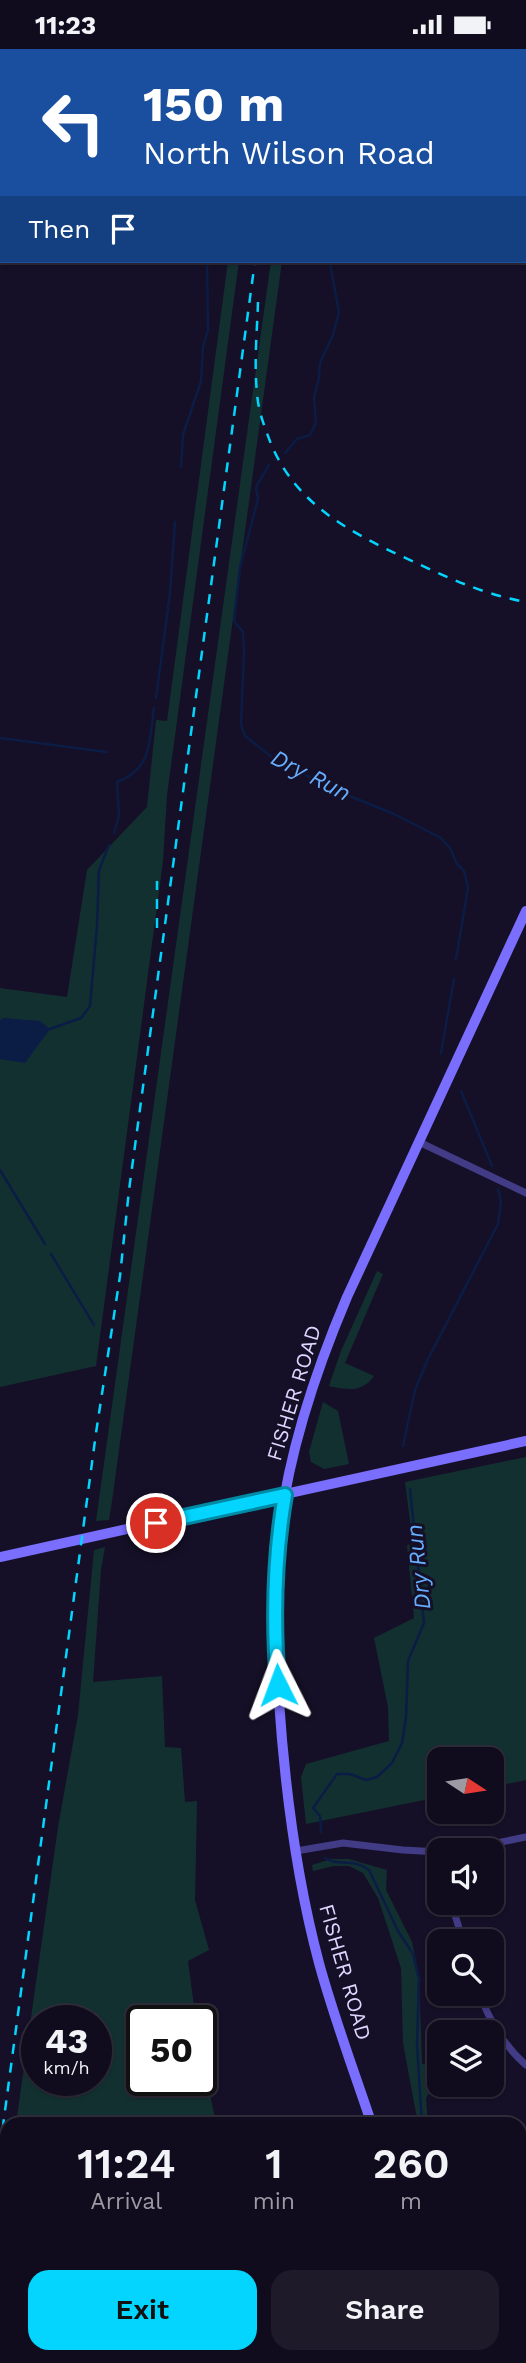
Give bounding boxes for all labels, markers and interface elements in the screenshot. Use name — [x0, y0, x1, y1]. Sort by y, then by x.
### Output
text: 11:23 — [35, 10, 96, 40]
text: 150 m — [143, 75, 284, 133]
icon: left — [28, 77, 119, 168]
text: North Wilson Road — [143, 134, 435, 172]
icon: arrive — [104, 210, 142, 248]
text: Then — [28, 214, 90, 244]
water label: Dry Run — [266, 744, 355, 807]
street label: FISHER ROAD — [261, 1322, 326, 1464]
pin — [126, 1493, 186, 1553]
icon: arrive — [137, 1504, 175, 1542]
water label: Dry Run — [401, 1523, 436, 1611]
position arrow — [241, 1648, 315, 1722]
north arrow — [427, 1747, 504, 1823]
map controls — [427, 1747, 504, 2097]
button: sound — [427, 1838, 504, 1915]
street label: FISHER ROAD — [314, 1901, 377, 2043]
button: search — [427, 1929, 504, 2006]
speed limit sign: 50 — [126, 2005, 217, 2096]
text: 43 — [45, 2020, 88, 2062]
button: layers — [427, 2020, 504, 2097]
text: km/h — [43, 2057, 90, 2078]
text: 11:24 — [77, 2139, 175, 2188]
text: 1 — [265, 2139, 283, 2188]
text: 260 — [372, 2139, 450, 2188]
text: Arrival — [91, 2188, 162, 2215]
text: min — [253, 2188, 295, 2215]
text: m — [400, 2188, 422, 2215]
button: Exit — [28, 2270, 257, 2350]
button: Share — [271, 2270, 499, 2350]

